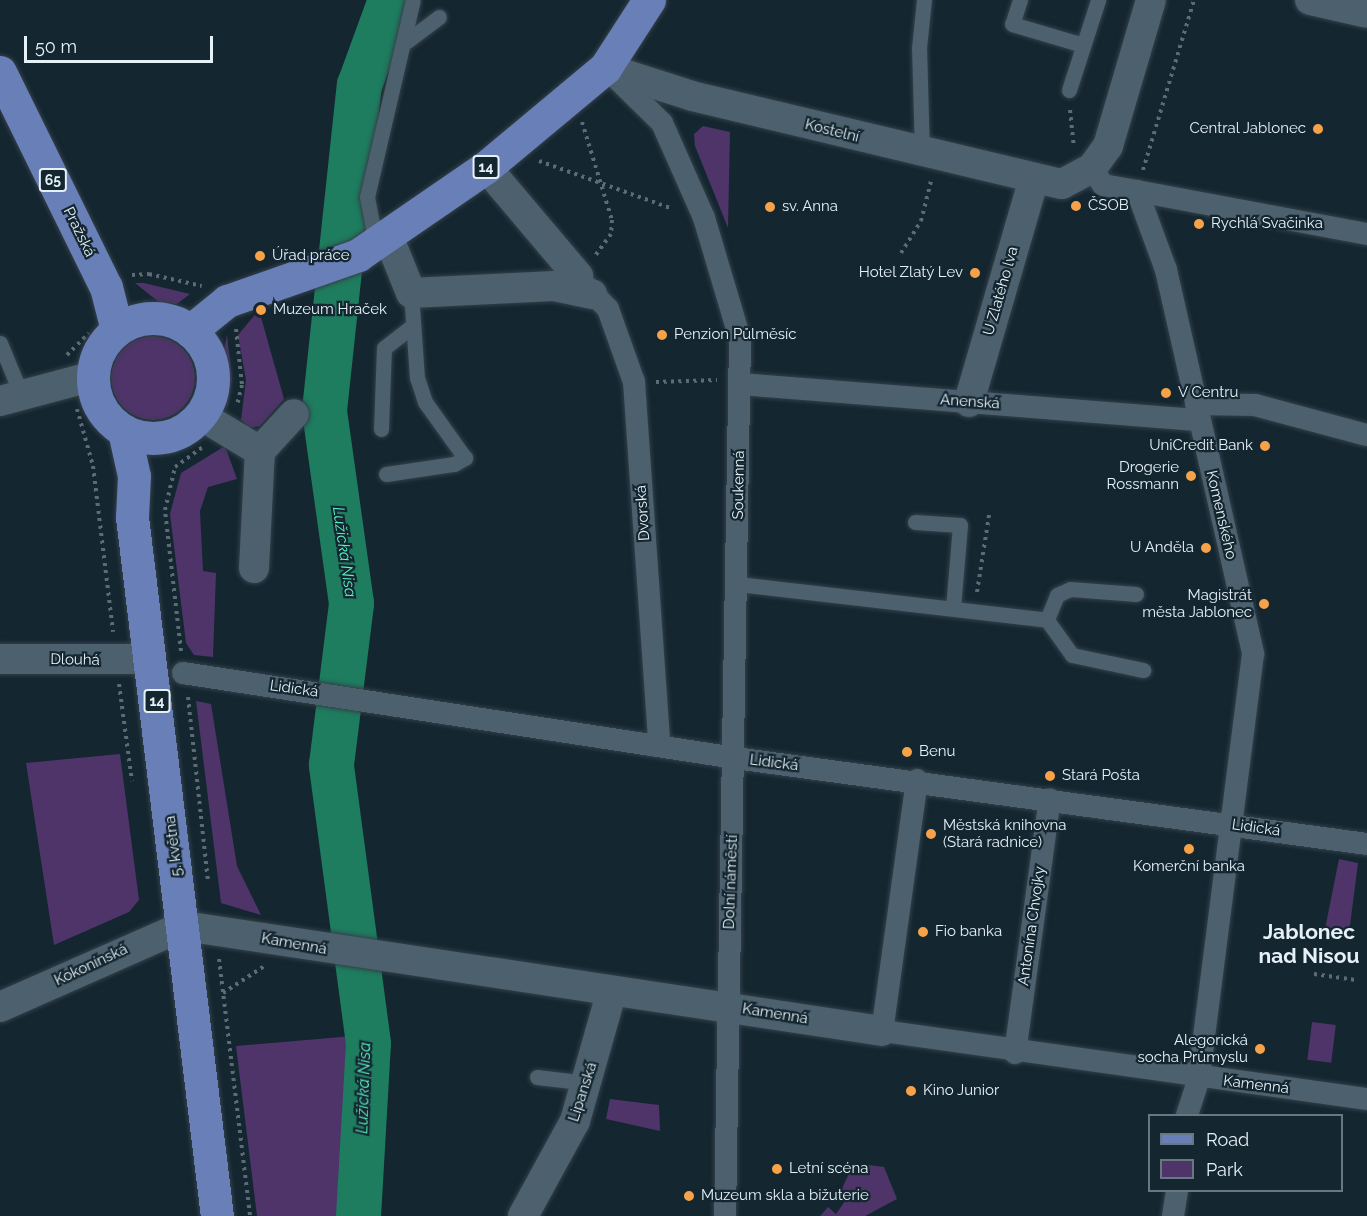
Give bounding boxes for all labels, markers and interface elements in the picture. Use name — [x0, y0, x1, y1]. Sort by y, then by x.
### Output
scale bar — [27, 24, 216, 62]
text: 50 m — [35, 36, 77, 57]
street label: Kostelní — [803, 116, 861, 146]
place label: Central Jablonec — [1189, 120, 1306, 138]
marker: Central Jablonec — [1311, 122, 1325, 136]
road number: 14 — [472, 156, 500, 178]
road number: 65 — [38, 169, 68, 191]
place label: ČSOB — [1088, 197, 1129, 215]
place label: sv. Anna — [782, 198, 838, 216]
marker: ČSOB — [1069, 199, 1083, 213]
marker: sv. Anna — [763, 200, 777, 214]
street label: Pražská — [59, 204, 99, 260]
place label: Rychlá Svačinka — [1211, 215, 1323, 233]
marker: Rychlá Svačinka — [1192, 217, 1206, 231]
street label: U Zlatého lva — [980, 244, 1022, 338]
place label: Úřad práce — [272, 247, 349, 265]
marker: Úřad práce — [253, 249, 267, 263]
place label: Hotel Zlatý Lev — [858, 264, 963, 282]
marker: Hotel Zlatý Lev — [968, 266, 982, 280]
place label: Muzeum Hraček — [273, 301, 387, 319]
marker: Muzeum Hraček — [254, 303, 268, 317]
place label: Penzion Půlměsíc — [674, 326, 797, 344]
marker: Penzion Půlměsíc — [655, 328, 669, 342]
place label: V Centru — [1178, 384, 1239, 402]
marker: V Centru — [1159, 386, 1173, 400]
street label: Anenská — [940, 391, 1000, 413]
place label: UniCredit Bank — [1149, 437, 1253, 455]
marker: UniCredit Bank — [1258, 439, 1272, 453]
street label: Soukenná — [729, 450, 749, 520]
place label: Drogerie Rossmann — [1107, 458, 1179, 493]
marker: Drogerie Rossmann — [1184, 469, 1198, 483]
street label: Komenského — [1202, 469, 1240, 561]
street label: Dvorská — [632, 484, 654, 542]
water label: Lužická Nisa — [328, 505, 360, 599]
place label: U Anděla — [1130, 539, 1194, 557]
marker: U Anděla — [1199, 541, 1213, 555]
place label: Magistrát města Jablonec — [1142, 586, 1252, 621]
marker: Magistrát města Jablonec — [1257, 597, 1271, 611]
street label: Dlouhá — [50, 651, 100, 669]
street label: Lidická — [269, 677, 319, 701]
road number: 14 — [144, 690, 170, 712]
place label: Benu — [919, 743, 955, 761]
marker: Benu — [900, 745, 914, 759]
street label: Lidická — [749, 751, 799, 775]
place label: Stará Pošta — [1062, 767, 1140, 785]
marker: Stará Pošta — [1043, 769, 1057, 783]
street label: 5. května — [161, 815, 187, 877]
place label: Městská knihovna (Stará radnice) — [943, 816, 1067, 851]
street label: Lidická — [1231, 816, 1281, 840]
marker: Městská knihovna (Stará radnice) — [924, 827, 938, 841]
street label: Dolní náměstí — [720, 834, 742, 930]
marker: Komerční banka — [1182, 842, 1196, 856]
place label: Komerční banka — [1133, 858, 1245, 876]
street label: Antonína Chvojky — [1015, 865, 1049, 987]
district label: Jablonec nad Nisou — [1259, 919, 1359, 969]
place label: Fio banka — [935, 923, 1002, 941]
marker: Fio banka — [916, 925, 930, 939]
street label: Kamenná — [260, 929, 328, 959]
street label: Kokonínská — [52, 940, 130, 990]
street label: Kamenná — [741, 1000, 809, 1028]
place label: Alegorická socha Průmyslu — [1138, 1031, 1248, 1066]
water label: Lužická Nisa — [353, 1042, 375, 1134]
marker: Alegorická socha Průmyslu — [1253, 1042, 1267, 1056]
street label: Lipanská — [565, 1060, 601, 1124]
street label: Kamenná — [1222, 1072, 1290, 1098]
place label: Kino Junior — [923, 1082, 1000, 1100]
marker: Kino Junior — [904, 1084, 918, 1098]
legend — [1148, 1114, 1343, 1192]
text: Road — [1206, 1129, 1249, 1150]
text: Park — [1206, 1159, 1243, 1180]
place label: Letní scéna — [789, 1160, 868, 1178]
marker: Letní scéna — [770, 1162, 784, 1176]
place label: Muzeum skla a bižuterie — [701, 1187, 869, 1205]
marker: Muzeum skla a bižuterie — [682, 1189, 696, 1203]

